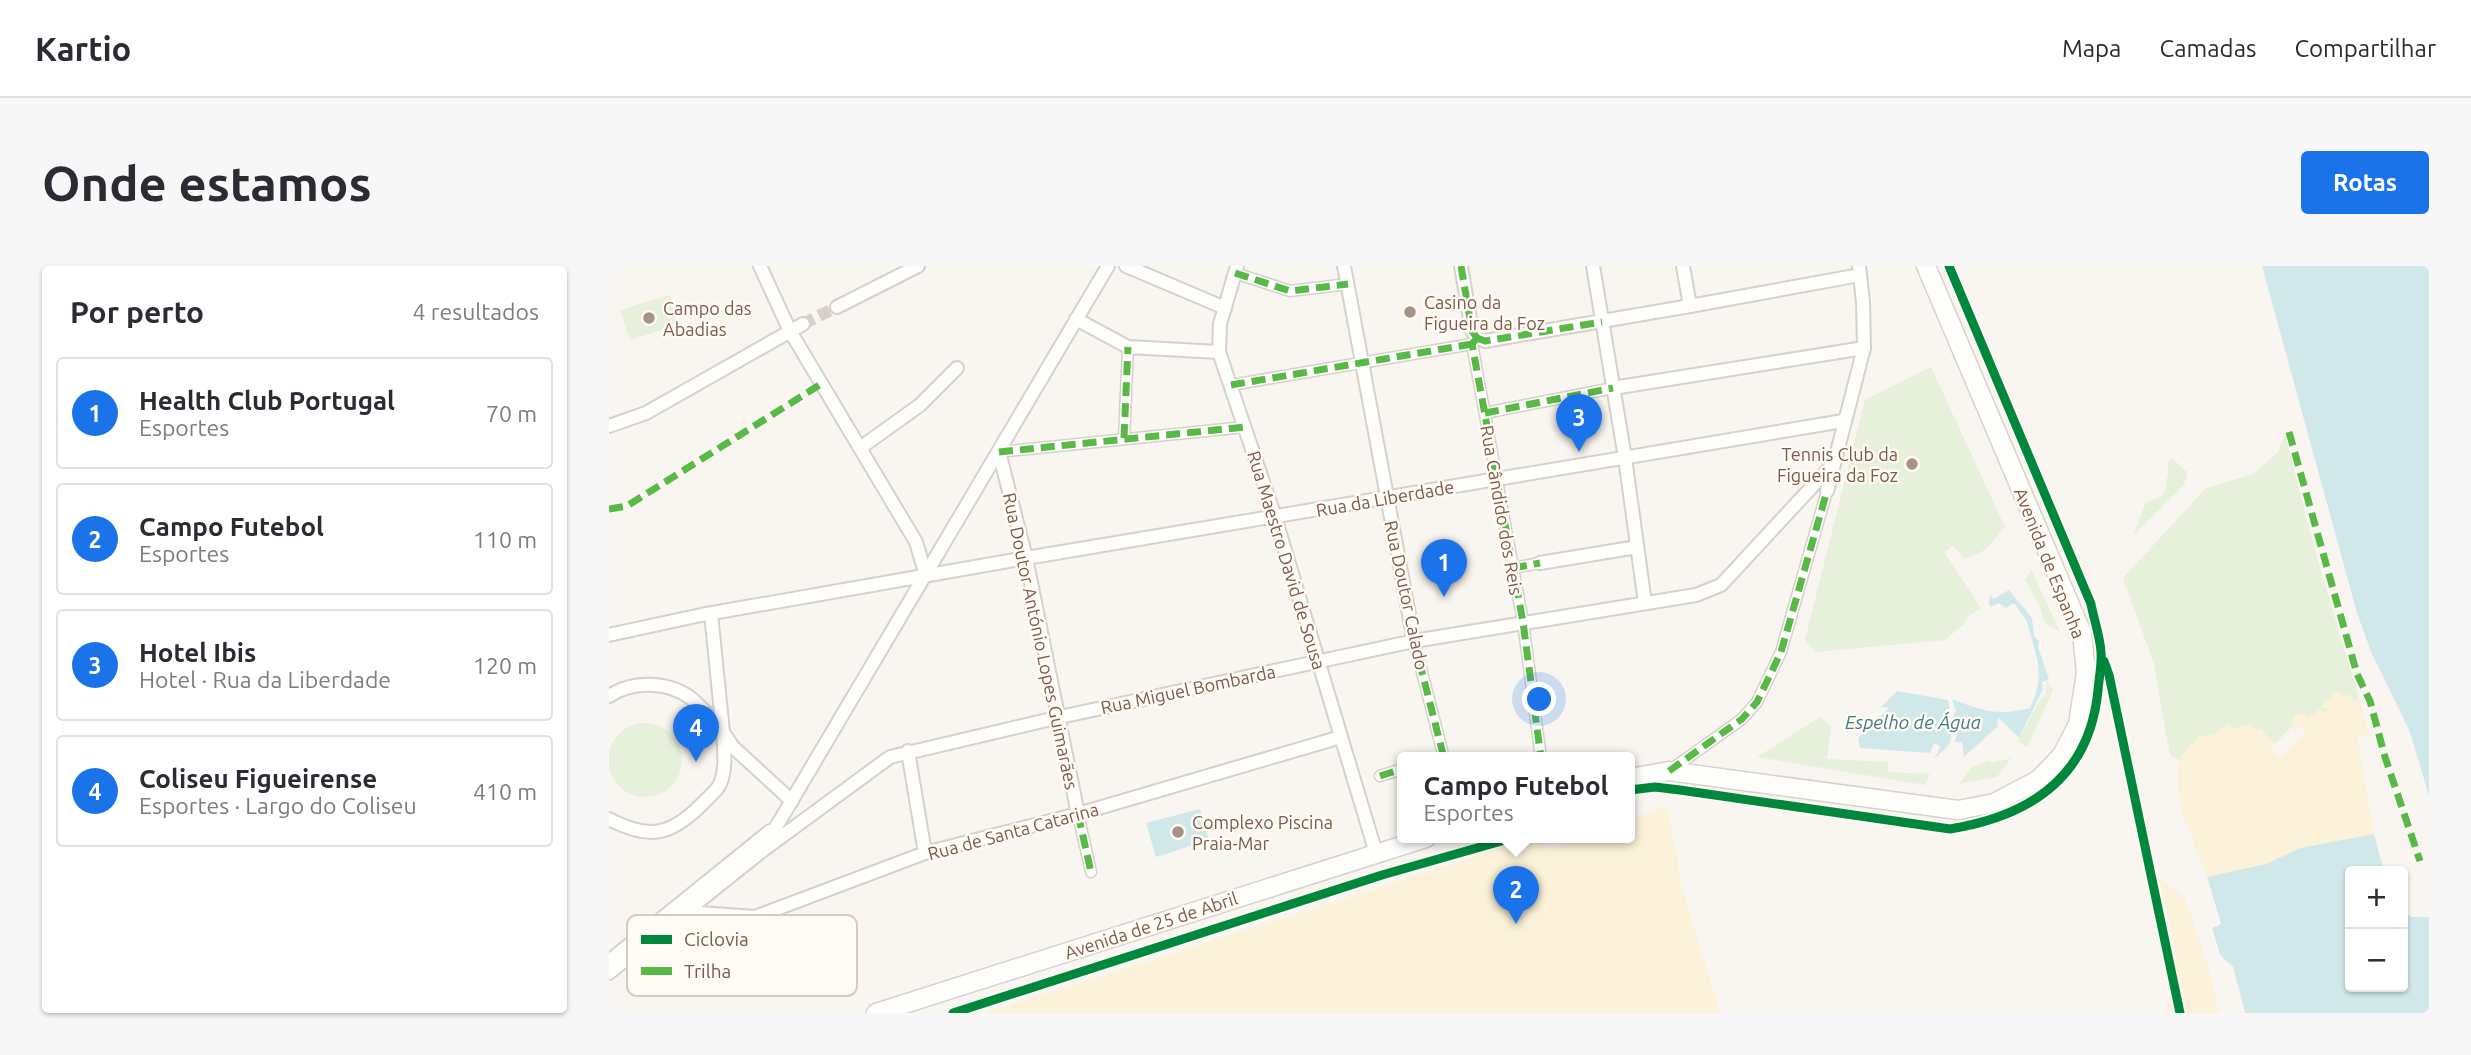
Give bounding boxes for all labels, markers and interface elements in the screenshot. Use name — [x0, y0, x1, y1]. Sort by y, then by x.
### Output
text: Kartio — [35, 30, 131, 67]
text: Mapa — [2062, 35, 2121, 62]
text: Camadas — [2159, 35, 2256, 62]
text: Compartilhar — [2294, 35, 2436, 62]
button: Rotas — [2301, 151, 2429, 214]
text: Onde estamos — [42, 155, 372, 210]
place label: Casino da Figueira da Foz — [1424, 292, 1545, 333]
text: Por perto — [70, 295, 204, 329]
place label: Campo das Abadias — [663, 298, 752, 339]
text: 4 resultados — [413, 299, 539, 324]
marker: Casino da Figueira da Foz — [1402, 304, 1418, 320]
marker: Campo das Abadias — [641, 310, 657, 326]
text: Health Club Portugal — [139, 386, 395, 415]
pin: 3 — [1556, 394, 1602, 452]
text: 1 — [89, 401, 101, 426]
text: 70 m — [486, 401, 537, 426]
text: Esportes — [139, 415, 229, 440]
street label: Rua Cândido dos Reis — [1477, 424, 1527, 597]
place label: Tennis Club da Figueira da Foz — [1777, 444, 1898, 485]
street label: Rua Maestro David de Sousa — [1244, 448, 1330, 672]
marker: Tennis Club da Figueira da Foz — [1904, 456, 1920, 472]
street label: Rua da Liberdade — [1314, 476, 1456, 520]
street label: Avenida de Espanha — [2011, 485, 2089, 641]
street label: Rua Doutor António Lopes Guimarães — [1000, 491, 1082, 791]
text: Campo Futebol — [139, 512, 324, 541]
street label: Rua Doutor Calado — [1381, 518, 1433, 672]
text: 2 — [89, 527, 101, 552]
text: 110 m — [473, 527, 537, 552]
pin: 1 — [1421, 539, 1467, 597]
text: Esportes — [139, 541, 229, 566]
text: Hotel Ibis — [139, 638, 256, 667]
text: 3 — [89, 653, 101, 678]
text: 120 m — [473, 653, 537, 678]
street label: Rua Miguel Bombarda — [1099, 661, 1277, 717]
text: Hotel · Rua da Liberdade — [139, 667, 391, 692]
your location — [1522, 682, 1556, 716]
pin: 4 — [673, 704, 719, 762]
water label: Espelho de Água — [1845, 711, 1981, 733]
popup — [1397, 752, 1635, 843]
text: Coliseu Figueirense — [139, 764, 377, 793]
text: Campo Futebol — [1424, 771, 1608, 800]
text: 4 — [89, 779, 101, 804]
text: 410 m — [473, 779, 537, 804]
text: Esportes · Largo do Coliseu — [139, 793, 417, 818]
street label: Rua de Santa Catarina — [925, 799, 1101, 863]
text: Esportes — [1424, 800, 1514, 825]
place label: Complexo Piscina Praia-Mar — [1192, 812, 1333, 853]
marker: Complexo Piscina Praia-Mar — [1170, 824, 1186, 840]
pin: 2 — [1493, 866, 1539, 924]
map controls — [2345, 866, 2408, 992]
button: + — [2345, 866, 2408, 929]
street label: Avenida de 25 de Abril — [1062, 888, 1240, 962]
legend — [627, 915, 857, 996]
text: Ciclovia — [684, 928, 749, 950]
button: − — [2345, 929, 2408, 992]
text: Trilha — [684, 960, 731, 982]

